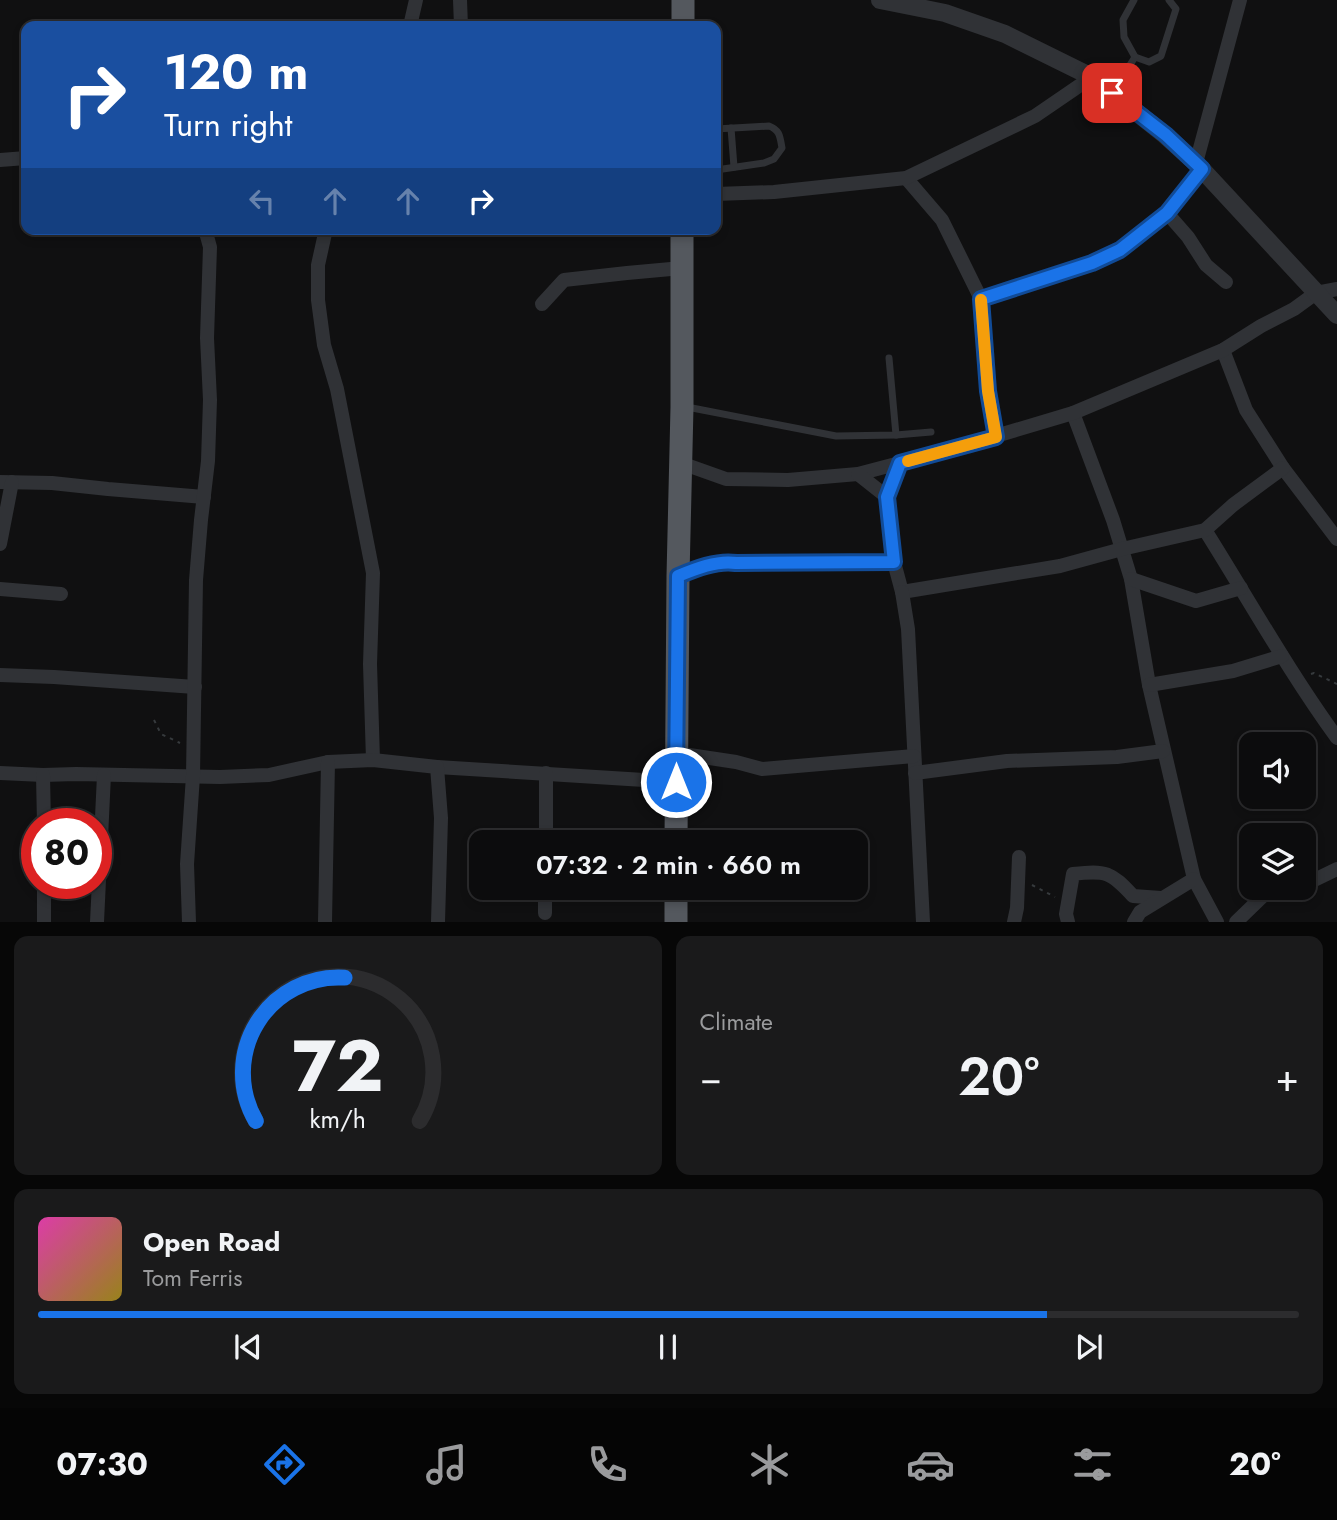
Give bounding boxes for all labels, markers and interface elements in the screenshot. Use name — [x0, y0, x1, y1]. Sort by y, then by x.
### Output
text: 120 m — [164, 37, 308, 107]
icon: right — [49, 49, 140, 140]
pin — [1082, 63, 1142, 123]
icon: arrive — [1093, 74, 1131, 112]
text: Turn right — [164, 102, 293, 148]
icon: left — [243, 182, 281, 220]
icon: ahead — [316, 182, 354, 220]
icon: ahead — [389, 182, 427, 220]
icon: right — [462, 182, 500, 220]
map controls — [1239, 732, 1316, 900]
button: sound — [1239, 732, 1316, 809]
position arrow — [639, 745, 713, 819]
speed limit sign: 80 — [21, 808, 112, 899]
button: layers — [1239, 823, 1316, 900]
text: 07:32 · 2 min · 660 m — [536, 846, 801, 884]
text: Climate — [700, 1005, 773, 1039]
text: 72 — [292, 1014, 384, 1119]
text: 20° — [958, 1039, 1039, 1115]
text: − — [700, 1050, 722, 1105]
text: + — [1276, 1050, 1299, 1105]
text: km/h — [309, 1101, 366, 1137]
text: Open Road — [143, 1223, 280, 1261]
text: Tom Ferris — [143, 1261, 242, 1295]
icon: previous — [229, 1328, 267, 1366]
icon: pause — [649, 1328, 687, 1366]
icon: next — [1070, 1328, 1108, 1366]
icon: directions — [260, 1440, 309, 1489]
icon: music — [422, 1440, 471, 1489]
icon: phone — [583, 1440, 632, 1489]
icon: climate — [745, 1440, 794, 1489]
icon: car — [906, 1440, 955, 1489]
icon: filters — [1068, 1440, 1117, 1489]
text: 07:30 — [56, 1441, 148, 1487]
text: 20° — [1229, 1441, 1281, 1487]

